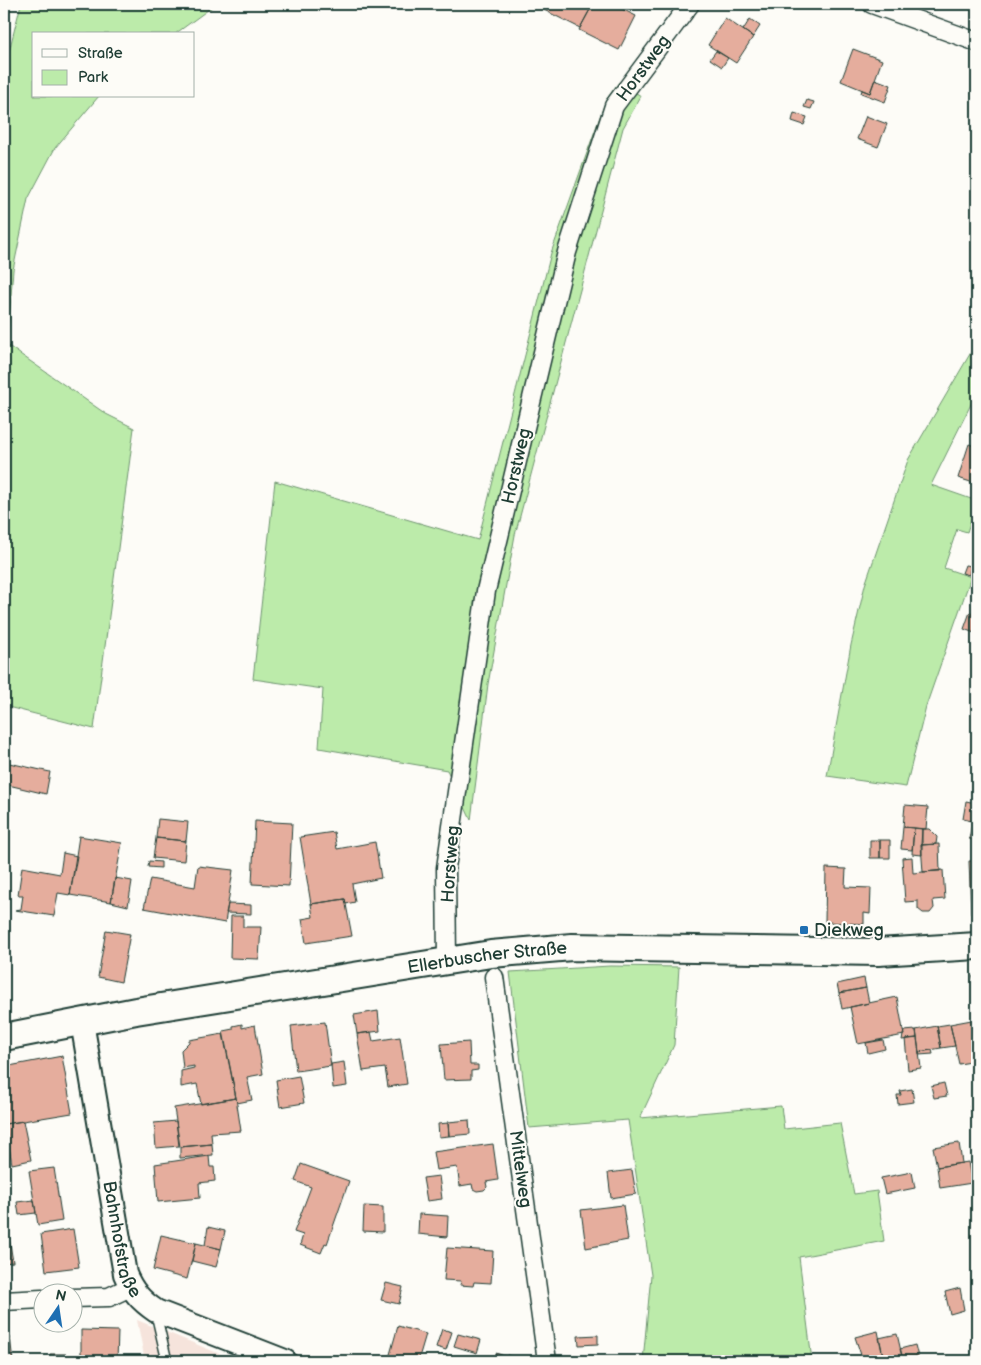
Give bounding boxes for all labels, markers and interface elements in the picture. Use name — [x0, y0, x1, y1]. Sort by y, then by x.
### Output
street label: Horstweg — [612, 31, 675, 106]
legend — [32, 32, 195, 98]
text: Straße — [78, 44, 123, 63]
text: Park — [78, 68, 109, 87]
street label: Horstweg — [498, 426, 535, 506]
street label: Horstweg — [437, 825, 464, 903]
place label: Diekweg — [814, 920, 884, 941]
marker: Diekweg — [798, 924, 810, 936]
street label: Ellerbuscher Straße — [406, 937, 568, 978]
street label: Mittelweg — [505, 1129, 536, 1209]
street label: Bahnhofstraße — [98, 1179, 146, 1302]
north arrow — [32, 1282, 82, 1332]
text: N — [54, 1286, 68, 1305]

